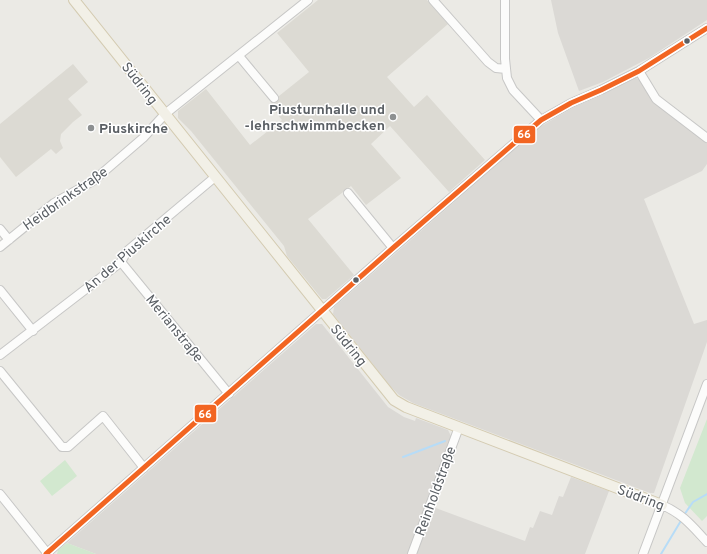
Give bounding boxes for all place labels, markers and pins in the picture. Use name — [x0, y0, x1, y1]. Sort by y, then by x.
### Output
unlabelled marker — [682, 36, 692, 46]
place label: Piusturnhalle und -lehrschwimmbecken — [244, 102, 385, 135]
marker: Piusturnhalle und -lehrschwimmbecken — [388, 112, 398, 122]
place label: Piuskirche — [99, 121, 168, 138]
marker: Piuskirche — [86, 123, 96, 133]
unlabelled marker — [351, 275, 361, 285]

